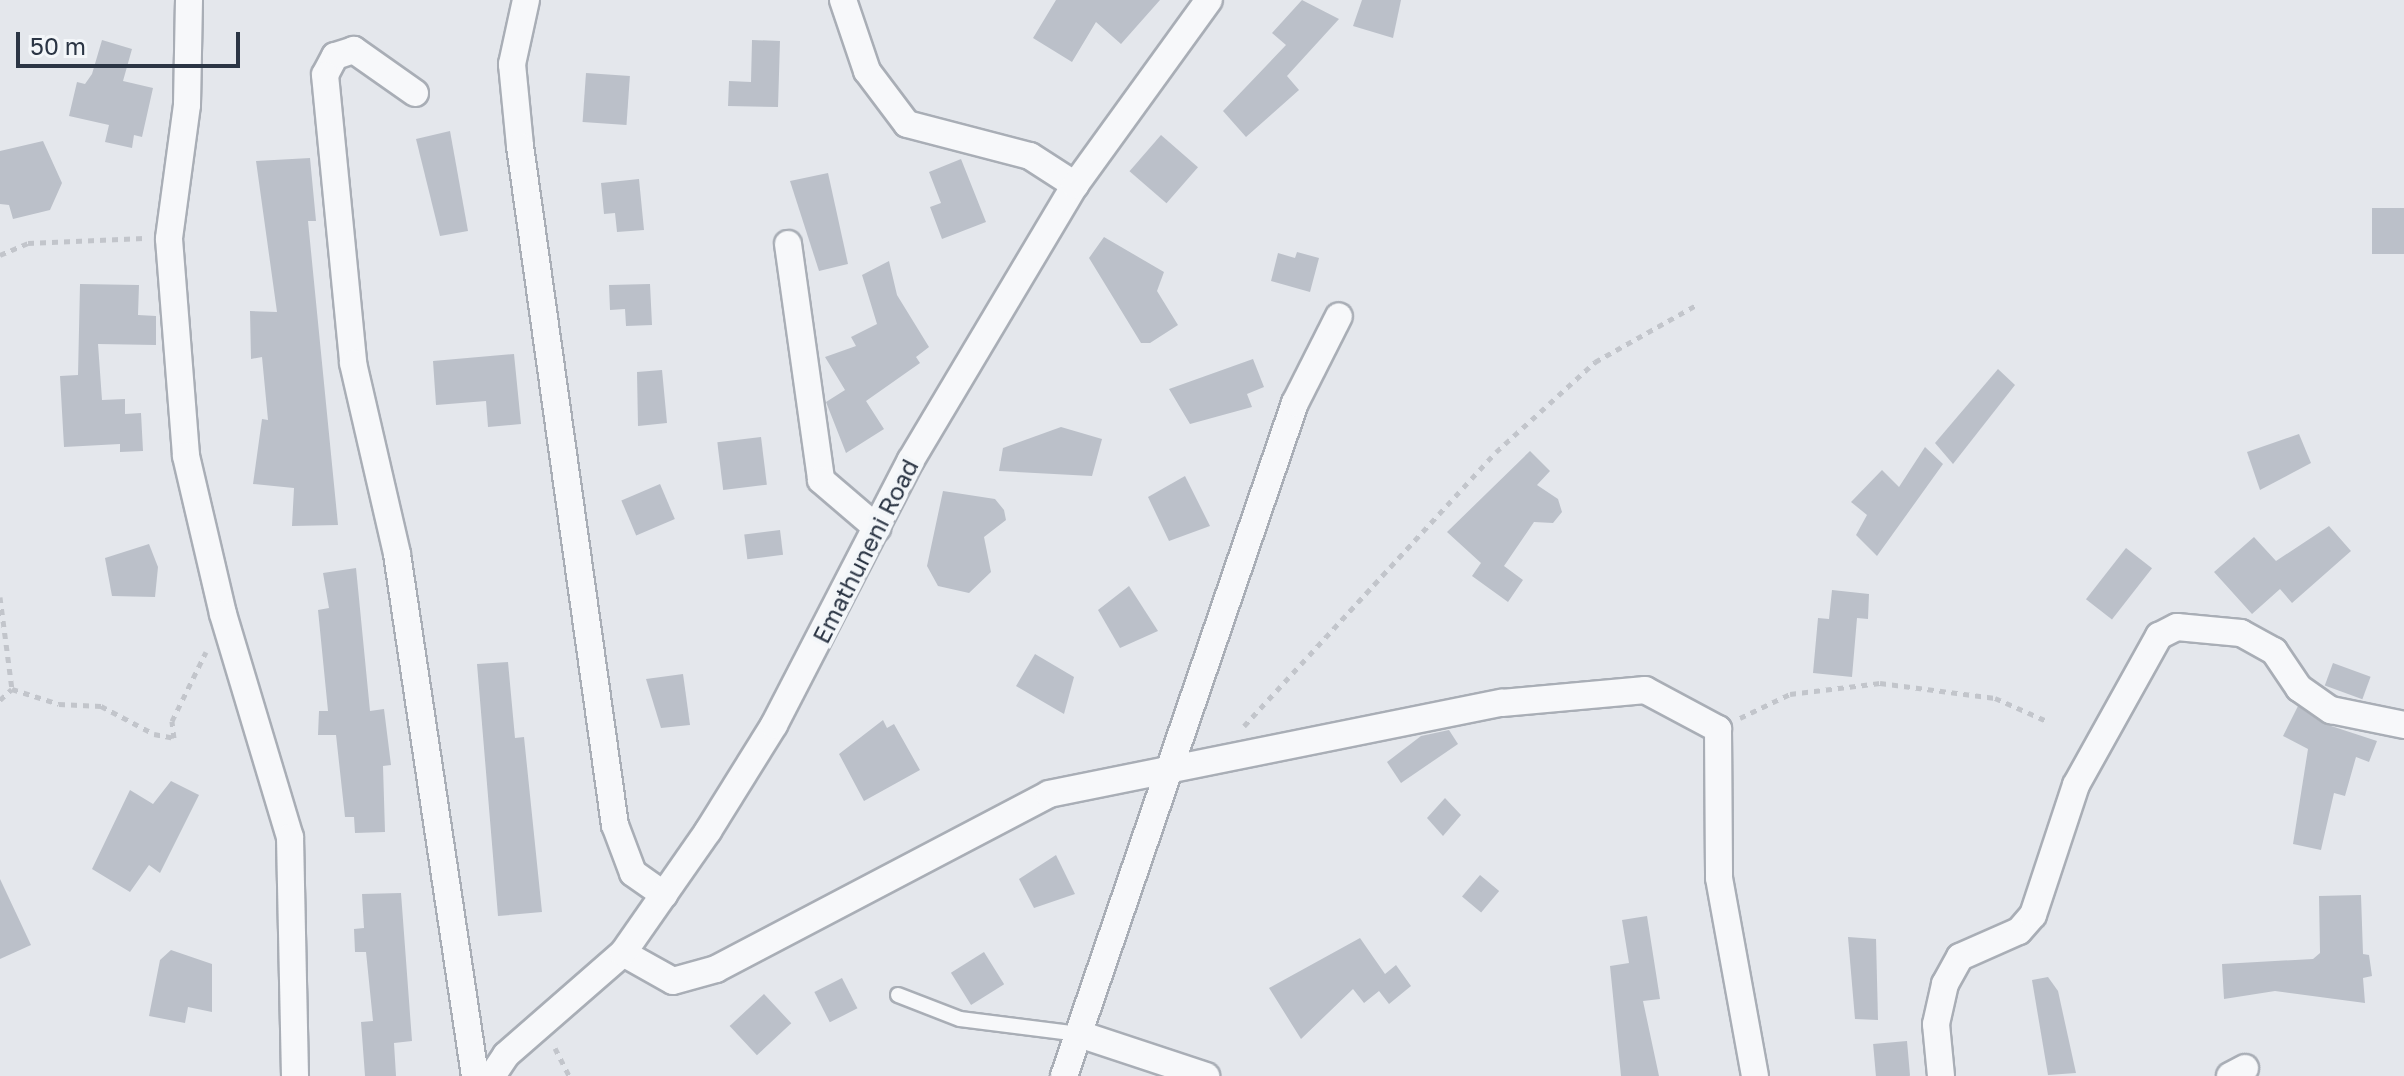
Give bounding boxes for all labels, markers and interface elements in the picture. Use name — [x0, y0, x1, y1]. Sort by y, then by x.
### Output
scale bar — [20, 16, 244, 66]
text: 50 m — [30, 31, 86, 60]
street label: Emathuneni Road — [806, 454, 924, 648]

